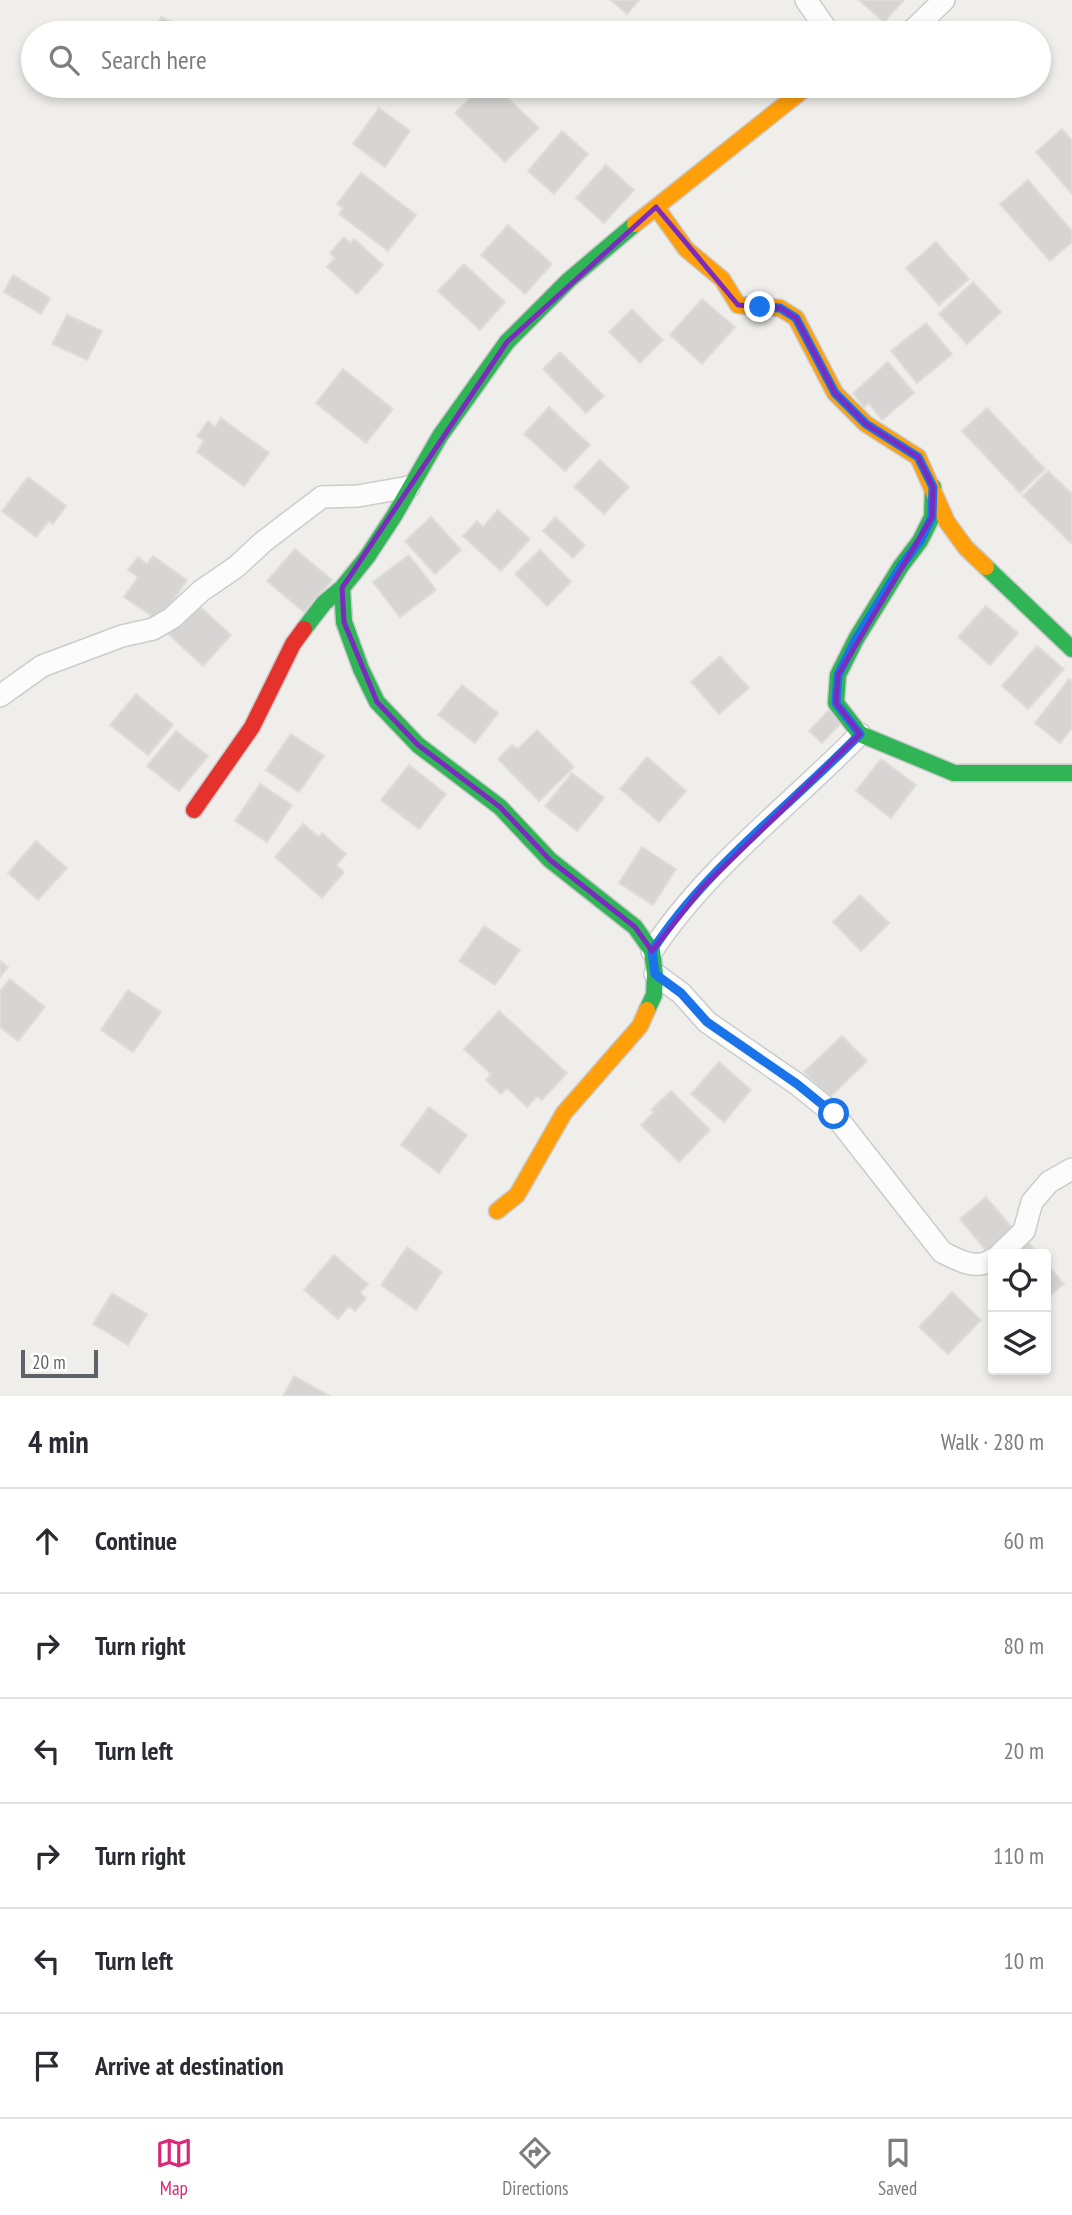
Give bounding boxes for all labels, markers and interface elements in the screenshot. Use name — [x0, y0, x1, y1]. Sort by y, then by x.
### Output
search box — [21, 21, 1051, 98]
icon: search — [45, 41, 83, 79]
text: Search here — [101, 43, 207, 76]
route end — [744, 291, 775, 322]
route start — [818, 1098, 849, 1129]
map controls — [988, 1249, 1051, 1375]
button: locate — [988, 1249, 1051, 1312]
button: layers — [988, 1312, 1051, 1375]
scale bar — [21, 1347, 98, 1379]
text: 20 m — [32, 1350, 66, 1374]
text: 4 min — [28, 1422, 89, 1461]
text: Walk · 280 m — [941, 1427, 1044, 1456]
icon: ahead — [28, 1522, 66, 1560]
text: Continue — [95, 1524, 177, 1557]
text: 60 m — [1003, 1526, 1044, 1555]
icon: right — [28, 1627, 66, 1665]
text: Turn right — [95, 1629, 186, 1662]
text: 80 m — [1003, 1631, 1044, 1660]
icon: left — [28, 1732, 66, 1770]
text: Turn left — [95, 1734, 173, 1767]
text: 20 m — [1003, 1736, 1044, 1765]
icon: right — [28, 1837, 66, 1875]
text: Turn right — [95, 1839, 186, 1872]
text: 110 m — [993, 1841, 1044, 1870]
icon: left — [28, 1942, 66, 1980]
text: Turn left — [95, 1944, 173, 1977]
text: 10 m — [1003, 1946, 1044, 1975]
icon: arrive — [28, 2047, 66, 2085]
text: Arrive at destination — [95, 2049, 284, 2082]
tab: Map — [155, 2134, 193, 2200]
tab: Directions — [502, 2134, 568, 2200]
tab: Saved — [878, 2134, 917, 2200]

